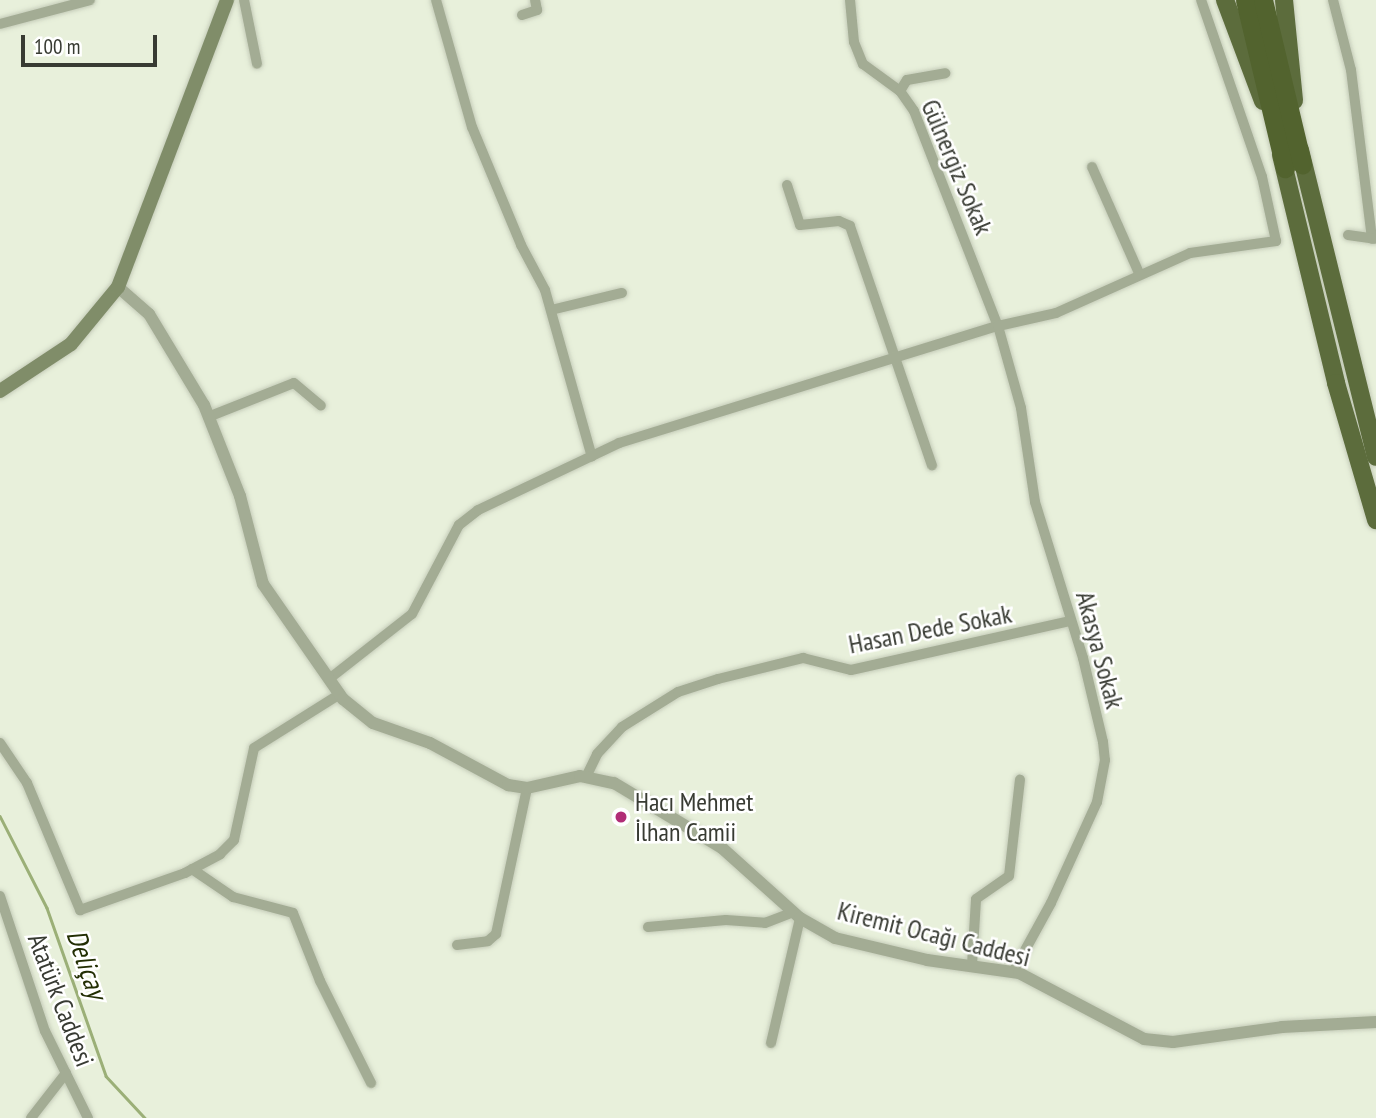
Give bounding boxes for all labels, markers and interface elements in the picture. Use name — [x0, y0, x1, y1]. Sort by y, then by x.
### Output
scale bar — [24, 21, 161, 65]
text: 100 m — [34, 33, 80, 60]
street label: Gülnergiz Sokak — [914, 95, 1000, 239]
street label: Akasya Sokak — [1069, 588, 1131, 712]
street label: Hasan Dede Sokak — [846, 598, 1014, 660]
place label: Hacı Mehmet İlhan Camii — [635, 786, 753, 848]
marker: Hacı Mehmet İlhan Camii — [613, 809, 629, 825]
street label: Kiremit Ocağı Caddesi — [834, 895, 1034, 973]
water label: Deliçay — [60, 925, 114, 1003]
street label: Atatürk Caddesi — [21, 929, 101, 1071]

